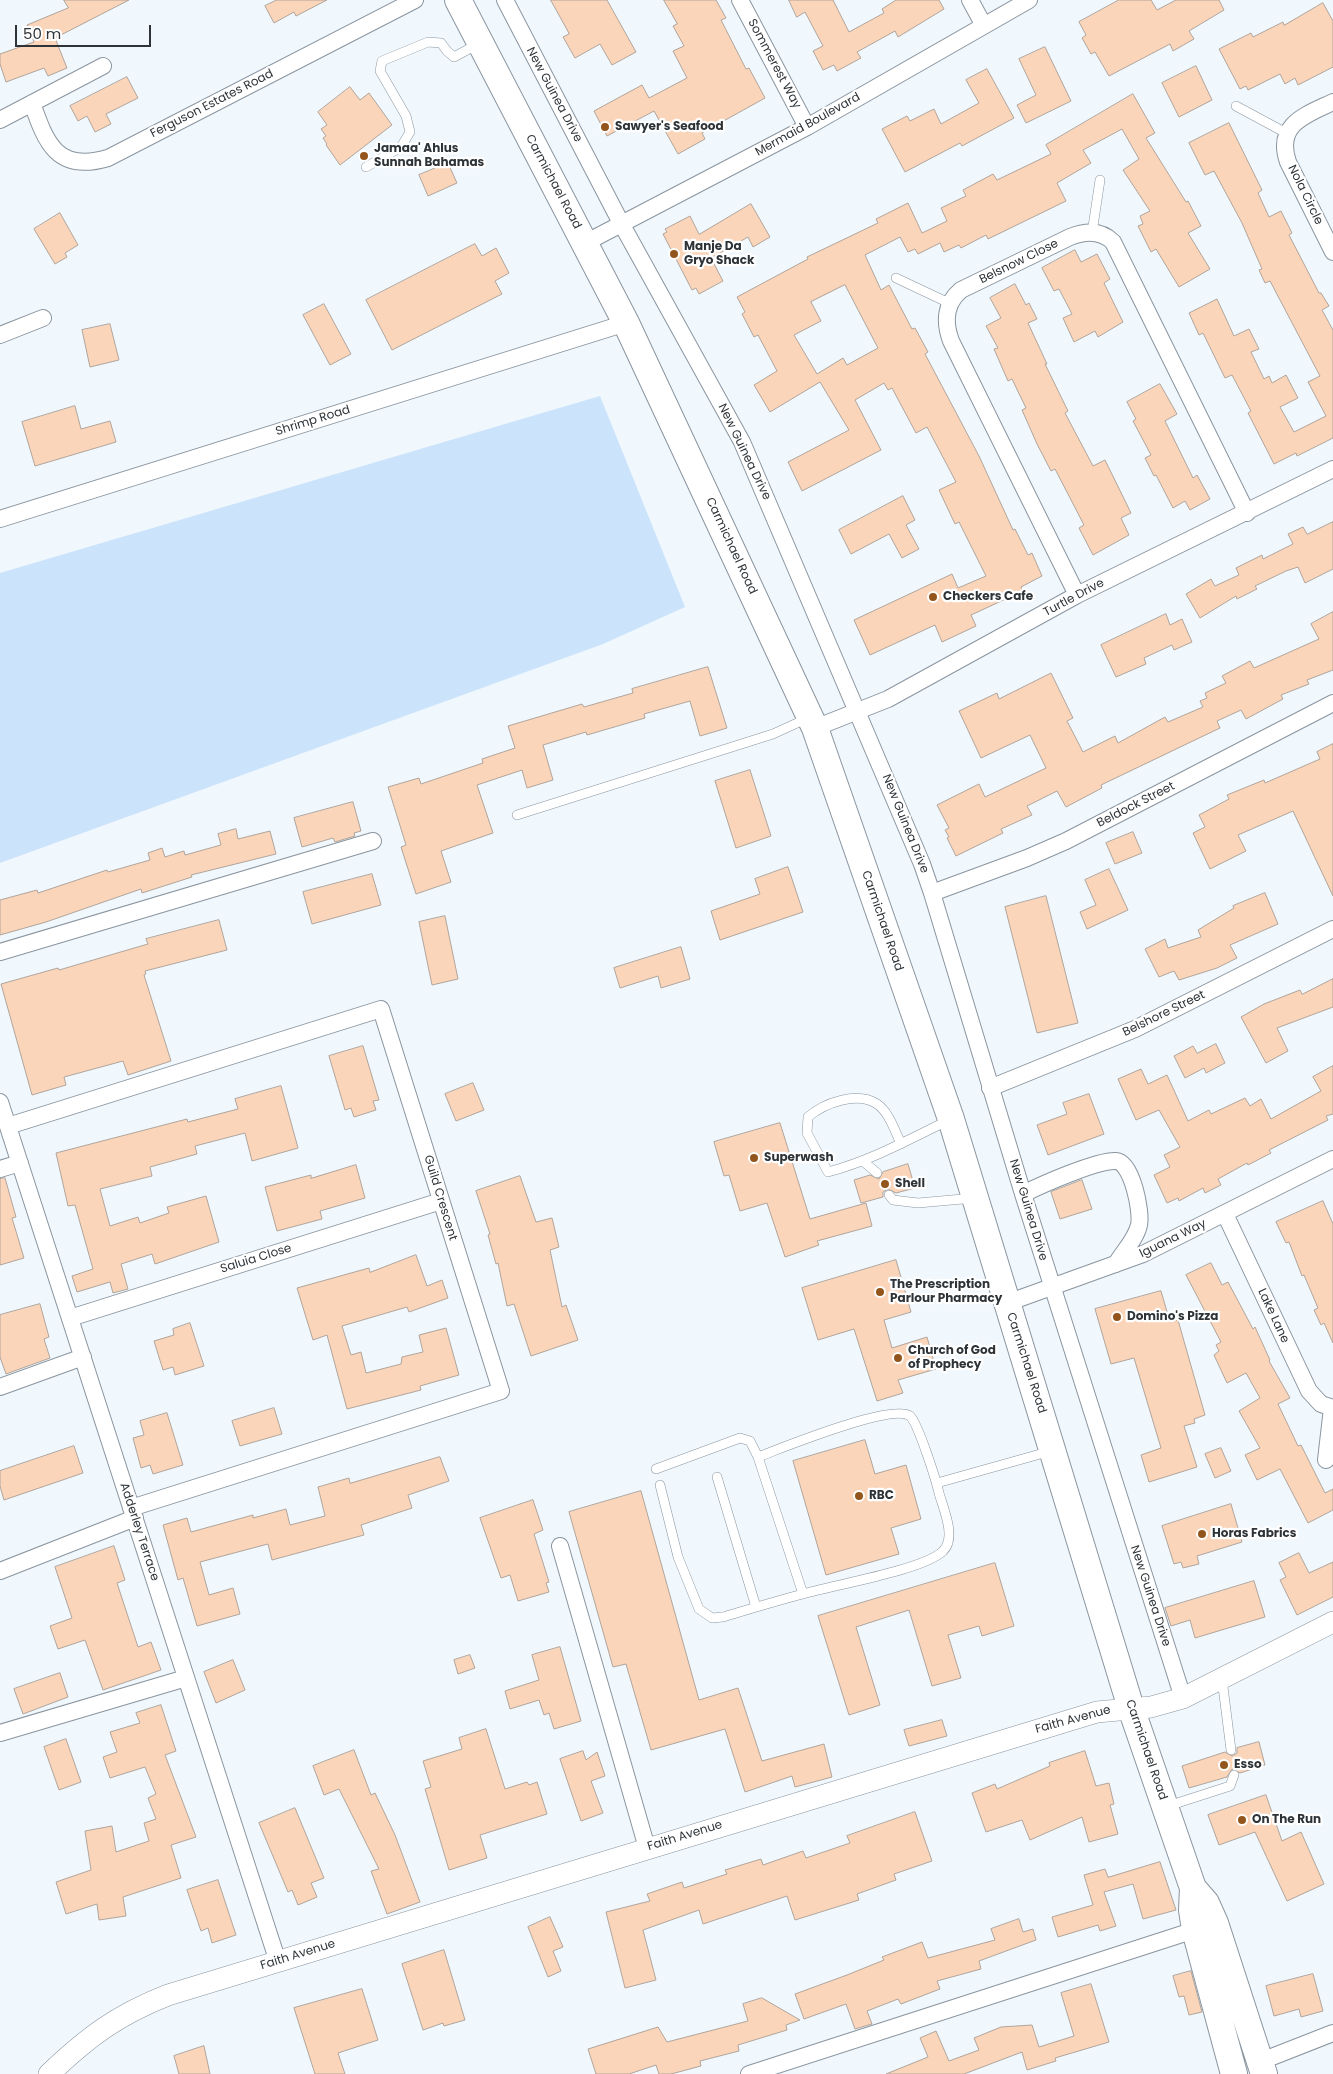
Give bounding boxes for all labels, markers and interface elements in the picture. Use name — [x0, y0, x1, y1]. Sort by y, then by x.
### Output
scale bar — [18, 15, 154, 47]
street label: Sommerest Way — [744, 17, 804, 111]
text: 50 m — [23, 23, 61, 44]
street label: New Guinea Drive — [523, 45, 585, 145]
street label: Ferguson Estates Road — [148, 67, 276, 141]
street label: Mermaid Boulevard — [753, 90, 863, 160]
place label: Sawyer's Seafood — [615, 120, 724, 134]
marker: Sawyer's Seafood — [599, 121, 611, 133]
street label: Carmichael Road — [522, 132, 584, 232]
place label: Jamaa' Ahlus Sunnah Bahamas — [374, 142, 484, 170]
marker: Jamaa' Ahlus Sunnah Bahamas — [358, 150, 370, 162]
street label: Nola Circle — [1284, 163, 1326, 227]
street label: Belsnow Close — [977, 237, 1061, 287]
place label: Manje Da Gryo Shack — [684, 240, 754, 268]
marker: Manje Da Gryo Shack — [668, 248, 680, 260]
street label: New Guinea Drive — [714, 401, 774, 503]
street label: Shrimp Road — [274, 403, 352, 439]
street label: Carmichael Road — [702, 495, 760, 597]
street label: Turtle Drive — [1041, 576, 1107, 620]
place label: Checkers Cafe — [943, 590, 1033, 604]
marker: Checkers Cafe — [927, 591, 939, 603]
street label: New Guinea Drive — [879, 772, 931, 876]
street label: Beldock Street — [1095, 779, 1177, 831]
street label: Carmichael Road — [858, 869, 906, 973]
street label: Belshore Street — [1121, 988, 1207, 1040]
place label: Superwash — [764, 1151, 833, 1165]
marker: Superwash — [748, 1152, 760, 1164]
street label: Guild Crescent — [420, 1154, 460, 1242]
street label: New Guinea Drive — [1006, 1157, 1050, 1263]
place label: Shell — [895, 1177, 925, 1191]
marker: Shell — [879, 1178, 891, 1190]
street label: Iguana Way — [1137, 1217, 1209, 1261]
street label: Saluia Close — [219, 1241, 293, 1277]
place label: The Prescription Parlour Pharmacy — [890, 1278, 1002, 1306]
marker: The Prescription Parlour Pharmacy — [874, 1286, 886, 1298]
street label: Lake Lane — [1254, 1286, 1292, 1346]
place label: Domino's Pizza — [1127, 1310, 1218, 1324]
street label: Carmichael Road — [1003, 1311, 1049, 1415]
marker: Domino's Pizza — [1111, 1311, 1123, 1323]
place label: Church of God of Prophecy — [908, 1344, 996, 1372]
marker: Church of God of Prophecy — [892, 1352, 904, 1364]
street label: Adderley Terrace — [116, 1481, 162, 1583]
place label: RBC — [869, 1489, 894, 1503]
marker: RBC — [853, 1490, 865, 1502]
place label: Horas Fabrics — [1212, 1527, 1296, 1541]
marker: Horas Fabrics — [1196, 1528, 1208, 1540]
street label: New Guinea Drive — [1127, 1544, 1173, 1648]
street label: Carmichael Road — [1122, 1698, 1170, 1802]
street label: Faith Avenue — [1034, 1703, 1112, 1737]
place label: Esso — [1234, 1758, 1262, 1772]
marker: Esso — [1218, 1759, 1230, 1771]
place label: On The Run — [1252, 1813, 1321, 1827]
marker: On The Run — [1236, 1814, 1248, 1826]
street label: Faith Avenue — [646, 1818, 724, 1854]
street label: Faith Avenue — [259, 1937, 337, 1973]

